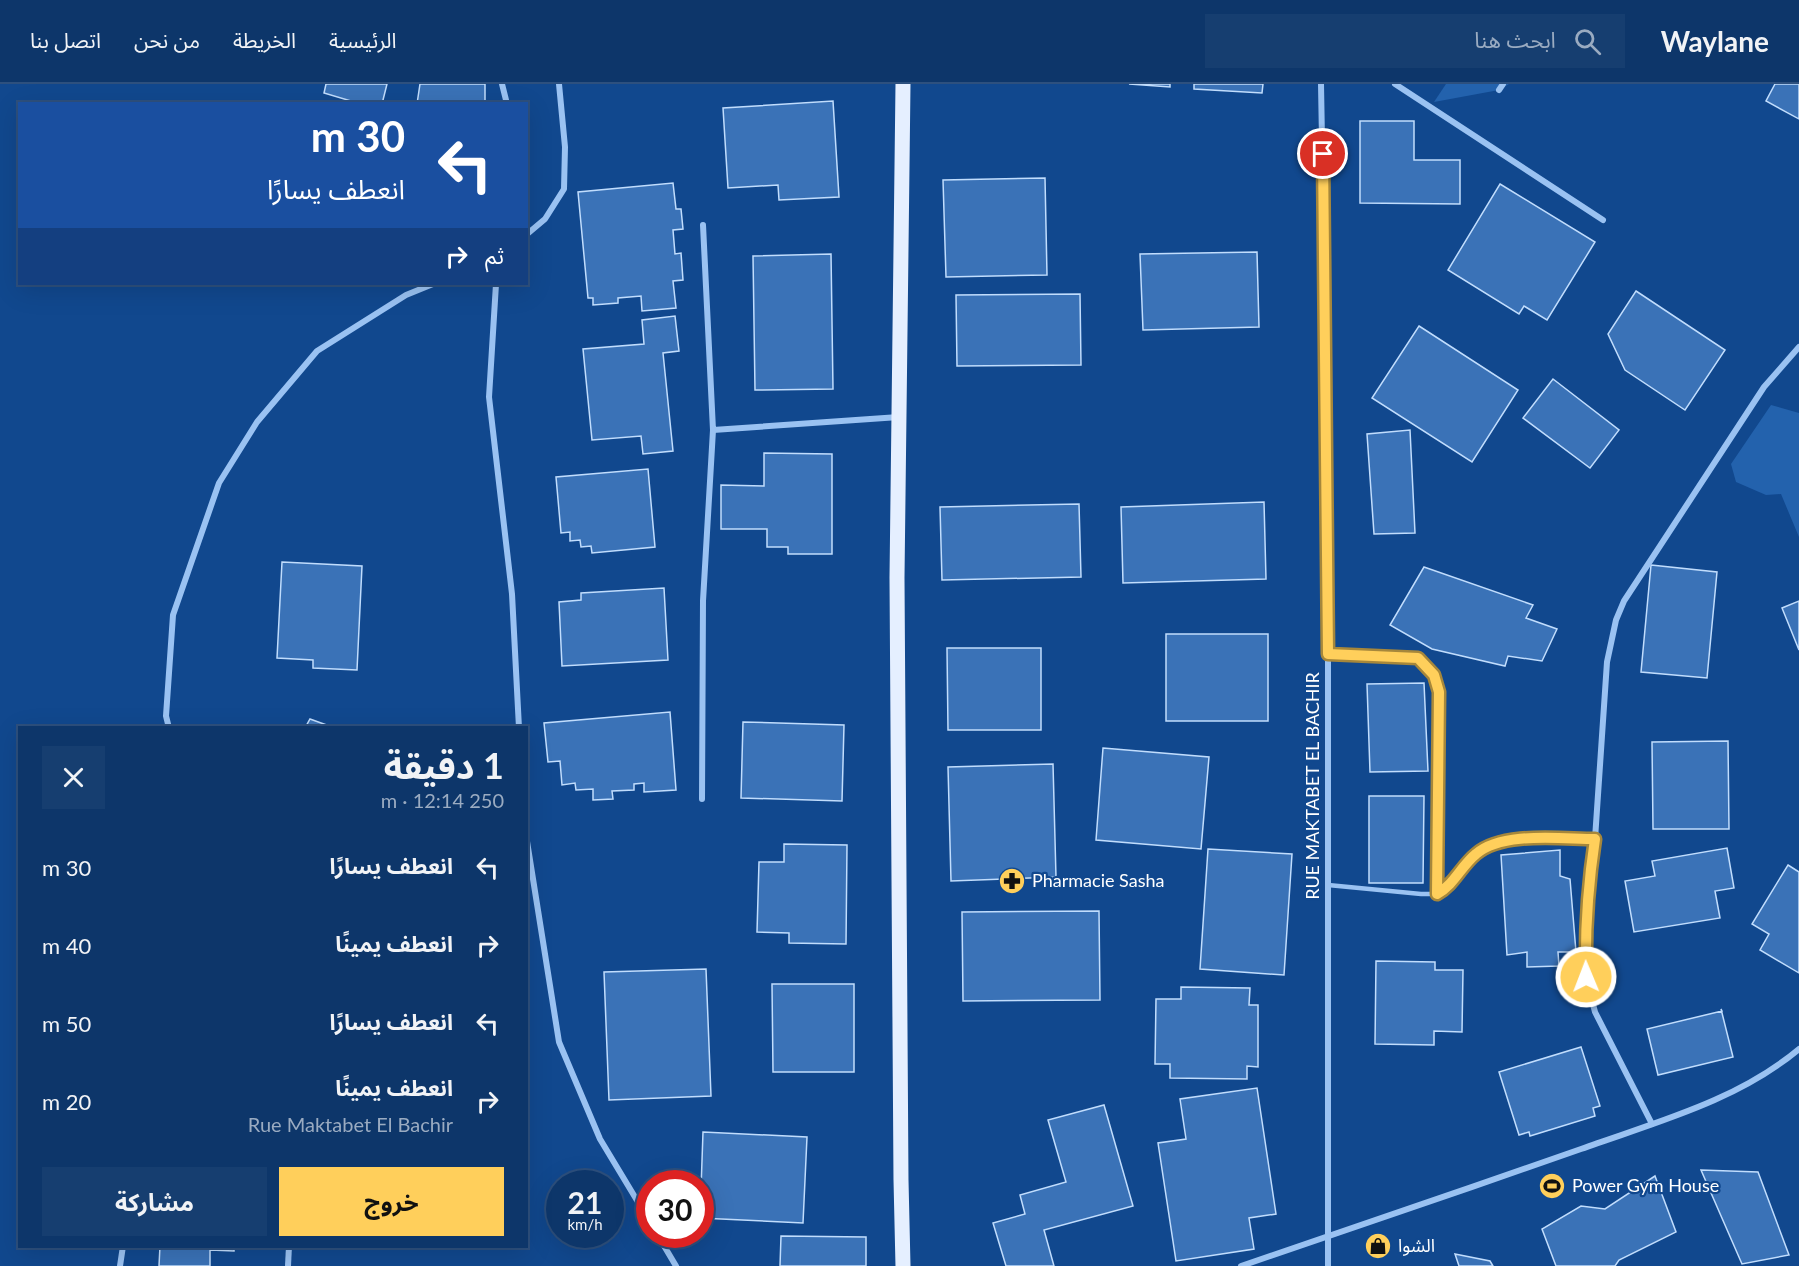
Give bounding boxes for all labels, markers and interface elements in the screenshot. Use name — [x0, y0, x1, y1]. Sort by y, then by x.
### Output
search box — [1205, 14, 1625, 68]
text: Waylane — [1661, 24, 1769, 58]
icon: search — [1571, 25, 1604, 58]
text: ابحث هنا — [1474, 26, 1556, 53]
text: اتصل بنا — [30, 27, 101, 52]
text: من نحن — [134, 27, 200, 52]
text: الخريطة — [233, 27, 296, 52]
text: الرئيسية — [329, 27, 396, 52]
text: 30 m — [311, 111, 405, 161]
icon: left — [426, 126, 504, 204]
pin — [1297, 128, 1348, 179]
icon: arrive — [1306, 137, 1339, 170]
text: انعطف يسارًا — [267, 172, 405, 205]
icon: right — [440, 240, 473, 273]
text: ثم — [485, 242, 504, 269]
street label: RUE MAKTABET EL BACHIR — [1301, 671, 1323, 900]
text: 1 دقيقة — [384, 743, 504, 787]
button: close — [42, 746, 105, 809]
text: 250 m · 12:14 — [381, 788, 504, 812]
icon: left — [471, 851, 504, 884]
text: انعطف يسارًا — [329, 852, 453, 879]
text: 30 m — [42, 854, 91, 881]
pharmacy icon: Pharmacie Sasha — [997, 866, 1027, 896]
place label: Pharmacie Sasha — [1032, 869, 1164, 891]
icon: right — [471, 929, 504, 962]
text: انعطف يمينًا — [335, 930, 453, 957]
text: 40 m — [42, 932, 91, 959]
position arrow — [1554, 945, 1618, 1009]
icon: left — [471, 1007, 504, 1040]
text: انعطف يسارًا — [329, 1008, 453, 1035]
text: 50 m — [42, 1010, 91, 1037]
text: انعطف يمينًا — [335, 1074, 453, 1101]
icon: right — [471, 1085, 504, 1118]
text: 20 m — [42, 1088, 91, 1115]
text: Rue Maktabet El Bachir — [248, 1112, 453, 1136]
button: مشاركة — [42, 1167, 267, 1236]
button: خروج — [279, 1167, 504, 1236]
speed limit sign: 30 — [636, 1170, 714, 1248]
sports icon: Power Gym House — [1537, 1171, 1567, 1201]
place label: Power Gym House — [1572, 1174, 1719, 1196]
text: 21 — [568, 1184, 602, 1220]
text: km/h — [567, 1215, 603, 1233]
shop icon: الشوا — [1363, 1231, 1393, 1261]
place label: الشوا — [1398, 1234, 1435, 1257]

